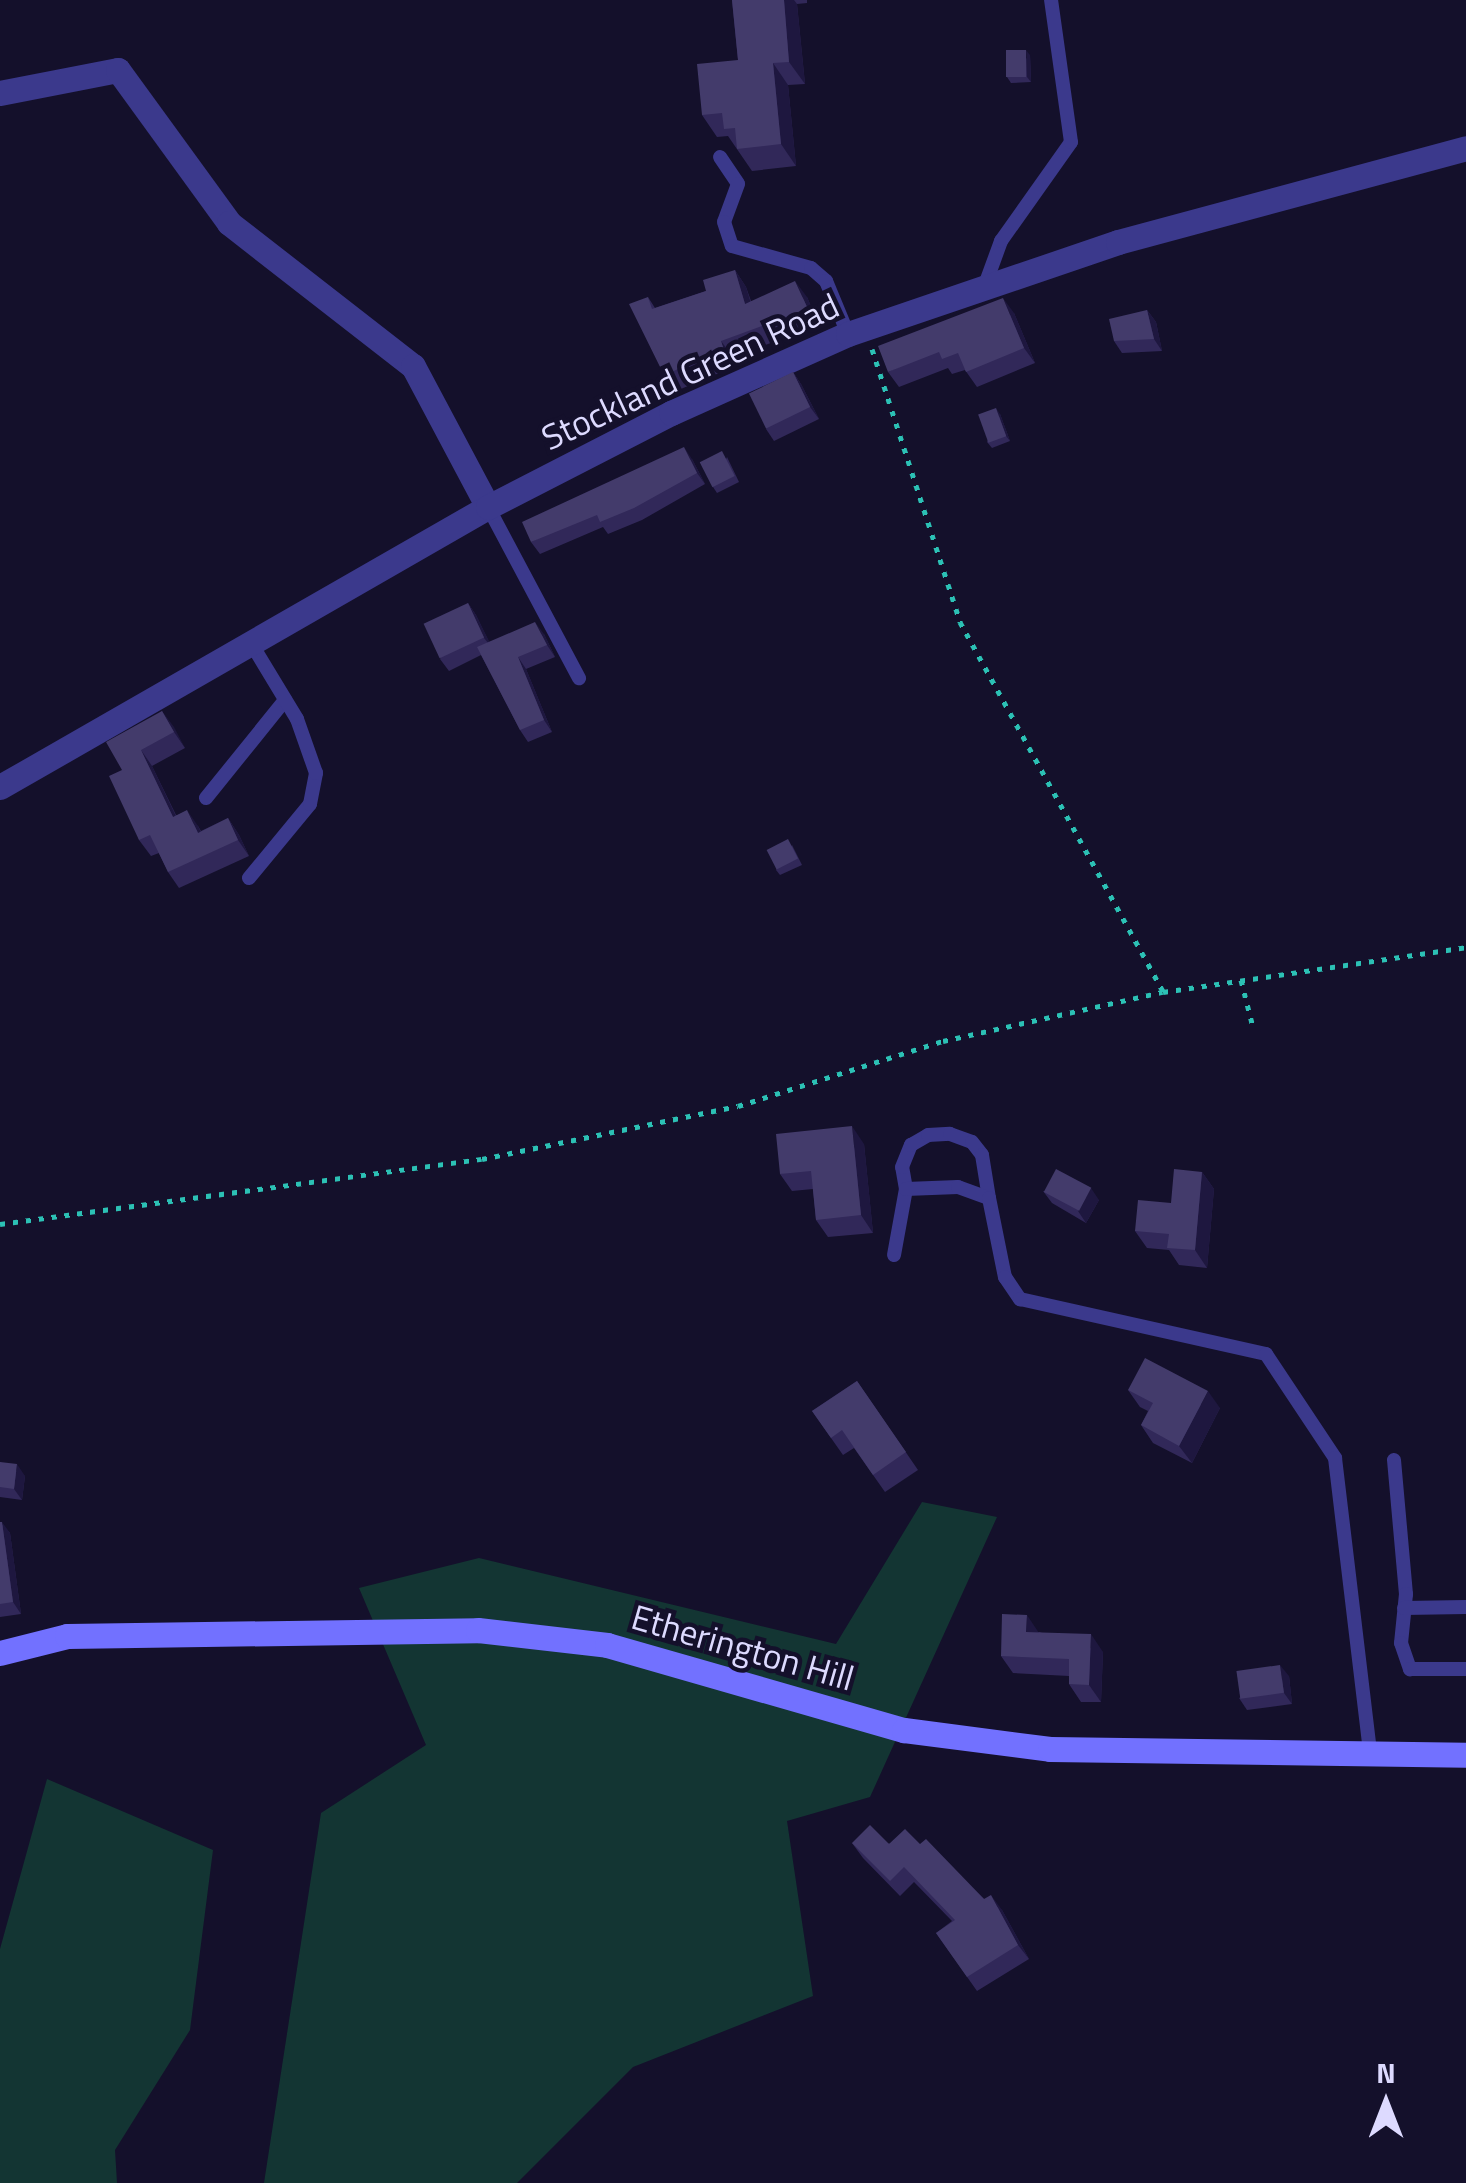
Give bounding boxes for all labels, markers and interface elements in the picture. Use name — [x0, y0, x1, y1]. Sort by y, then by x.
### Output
street label: Stockland Green Road — [535, 284, 845, 458]
street label: Etherington Hill — [627, 1595, 859, 1699]
text: N — [1376, 2051, 1396, 2094]
north arrow — [1336, 2053, 1436, 2153]

